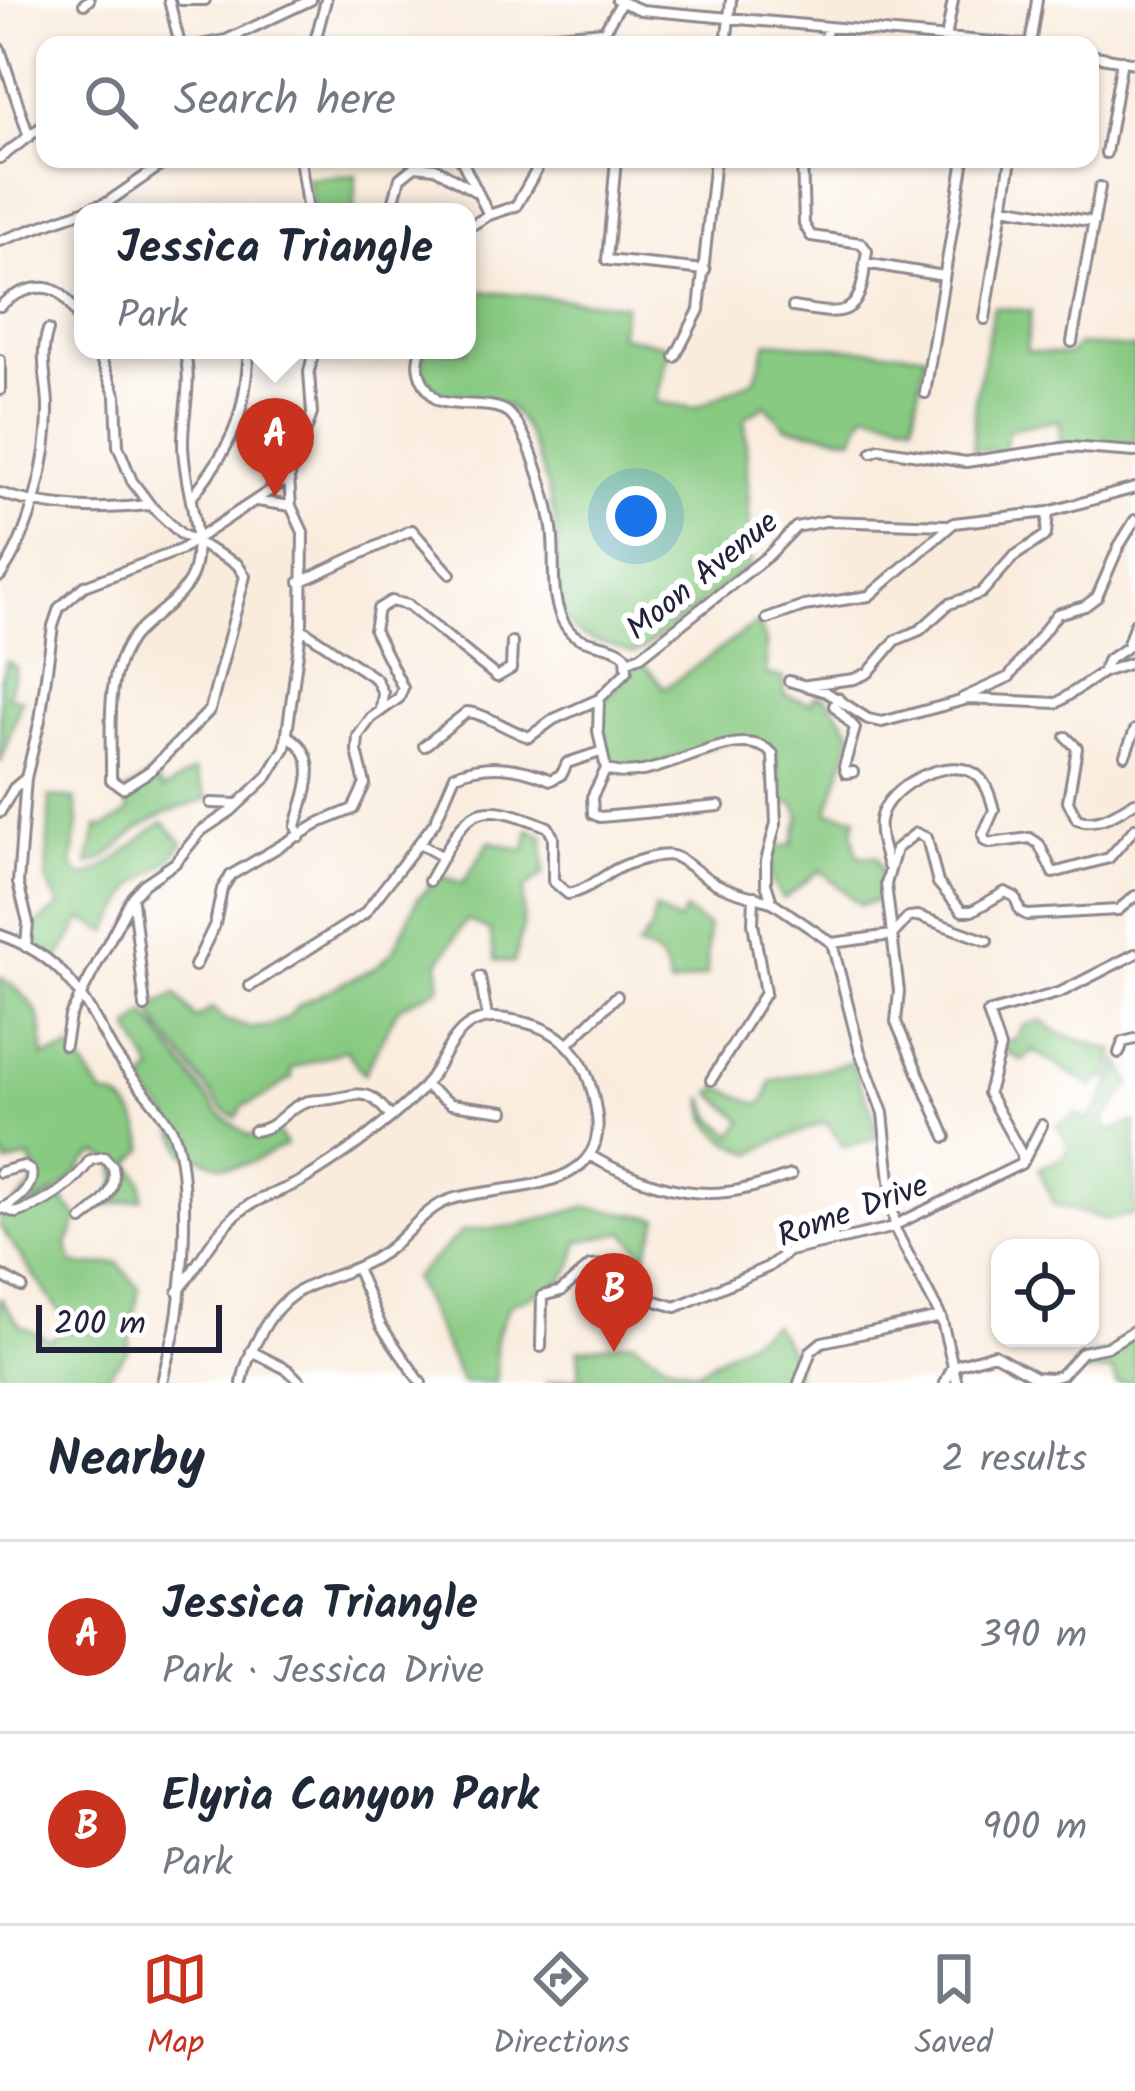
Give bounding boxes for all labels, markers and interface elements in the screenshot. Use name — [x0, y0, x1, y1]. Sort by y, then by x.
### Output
search box — [36, 36, 1099, 168]
text: Search here — [174, 66, 396, 138]
icon: search — [78, 69, 144, 135]
popup — [74, 203, 476, 359]
text: Jessica Triangle — [117, 214, 433, 286]
text: Park — [117, 286, 188, 348]
pin: A — [236, 398, 314, 497]
your location — [606, 486, 666, 546]
street label: Moon Avenue — [615, 498, 791, 655]
street label: Rome Drive — [770, 1160, 936, 1264]
map controls — [991, 1239, 1099, 1347]
button: locate — [991, 1239, 1099, 1347]
pin: B — [575, 1253, 653, 1352]
scale bar — [36, 1299, 222, 1352]
text: 200 m — [54, 1299, 146, 1352]
text: Nearby — [48, 1421, 205, 1502]
text: 2 results — [942, 1430, 1087, 1492]
text: Jessica Triangle — [162, 1570, 478, 1642]
text: A — [75, 1606, 99, 1668]
text: 390 m — [980, 1606, 1087, 1668]
text: Park · Jessica Drive — [162, 1642, 484, 1704]
text: Elyria Canyon Park — [162, 1762, 538, 1834]
text: B — [75, 1798, 99, 1860]
text: 900 m — [982, 1798, 1087, 1860]
text: Park — [162, 1834, 233, 1896]
tab: Map — [142, 1946, 208, 2071]
tab: Directions — [493, 1946, 630, 2071]
tab: Saved — [914, 1946, 993, 2071]

